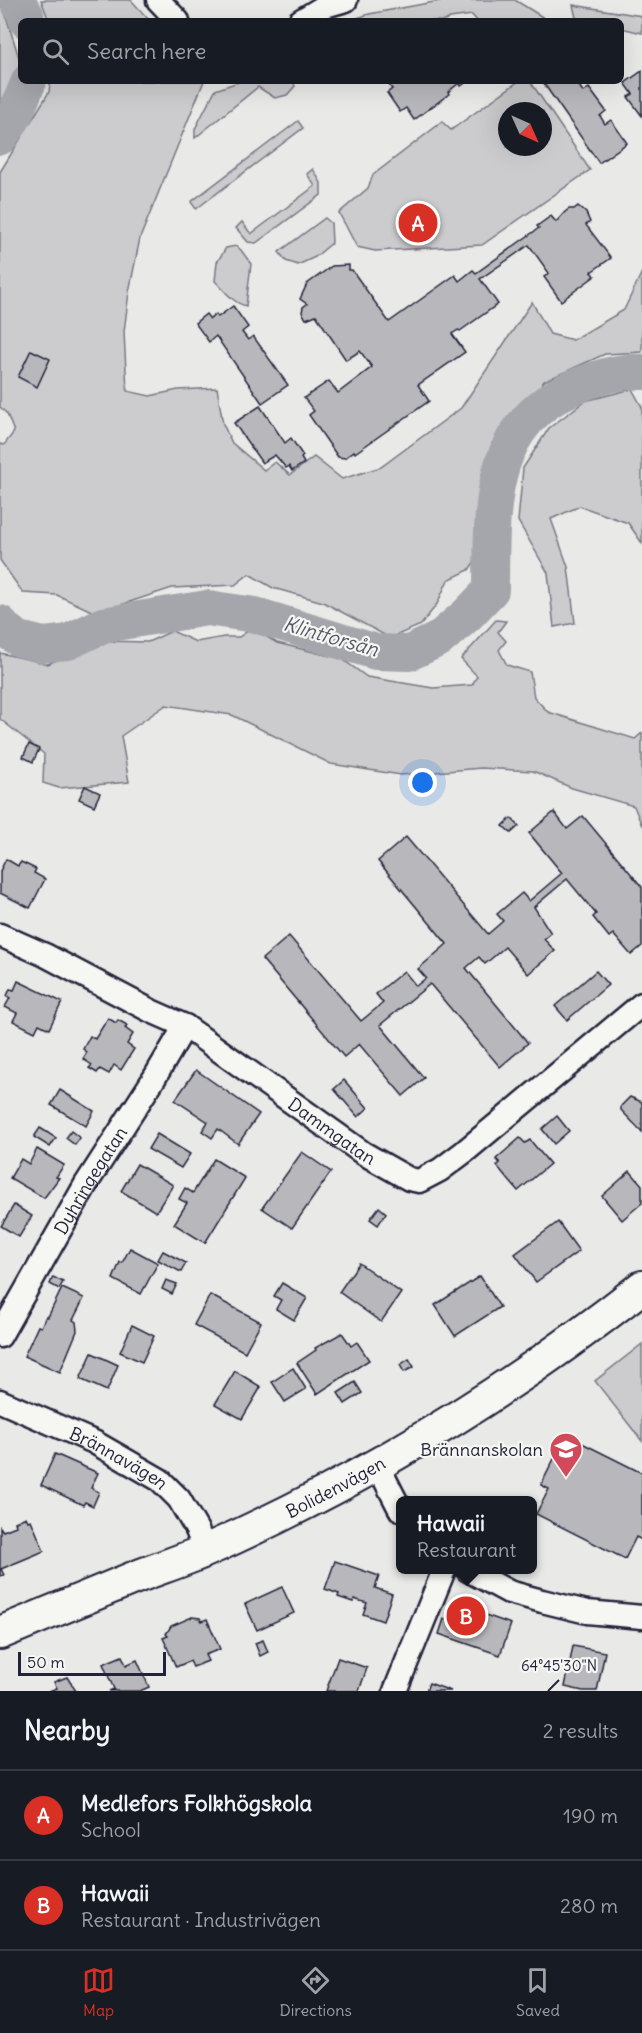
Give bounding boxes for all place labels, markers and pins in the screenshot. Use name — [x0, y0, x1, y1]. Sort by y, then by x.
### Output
pin: A — [398, 200, 438, 246]
school or university icon: Brännanskolan — [548, 1431, 584, 1478]
place label: Brännanskolan — [420, 1438, 543, 1461]
pin: B — [446, 1594, 486, 1638]

